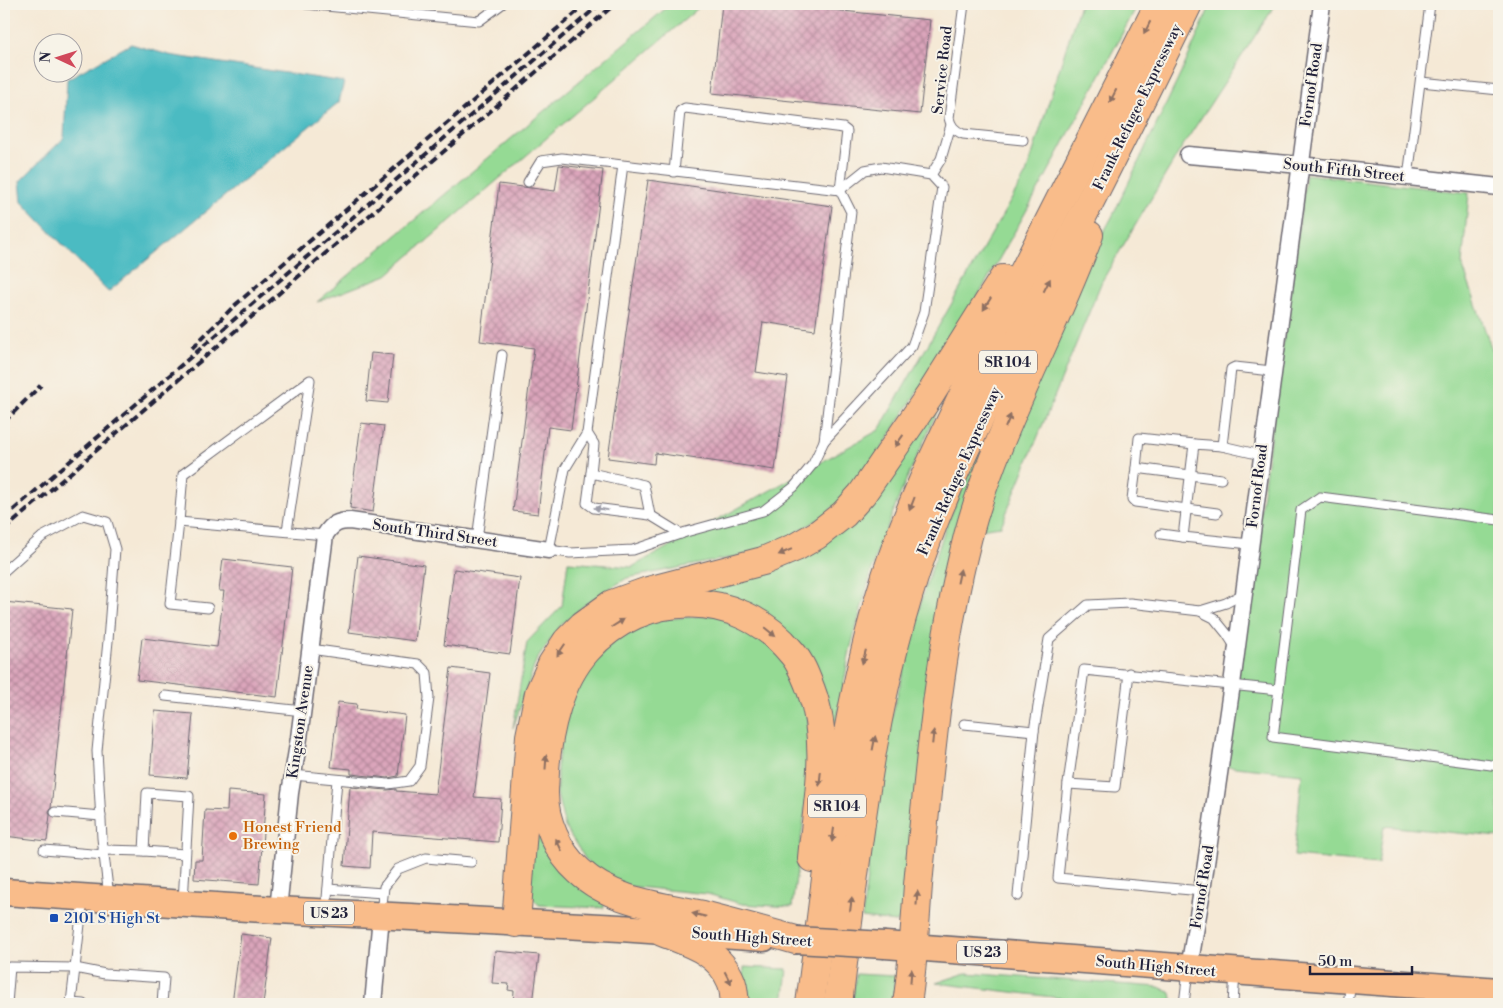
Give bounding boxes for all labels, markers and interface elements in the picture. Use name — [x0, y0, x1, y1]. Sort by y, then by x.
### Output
street label: Frank-Refugee Expressway — [1089, 20, 1186, 194]
one-way arrow — [1143, 21, 1151, 36]
street label: Service Road — [928, 24, 957, 115]
north arrow — [32, 32, 82, 82]
street label: Fornof Road — [1296, 42, 1327, 128]
text: N — [37, 51, 55, 63]
one-way arrow — [1109, 89, 1117, 104]
street label: South Fifth Street — [1282, 155, 1406, 186]
one-way arrow — [1043, 278, 1051, 292]
one-way arrow — [982, 298, 991, 311]
road number: SR 104 — [979, 351, 1037, 374]
street label: Frank-Refugee Expressway — [914, 383, 1006, 559]
one-way arrow — [1004, 414, 1012, 428]
one-way arrow — [894, 434, 904, 448]
street label: Fornof Road — [1243, 443, 1272, 529]
one-way arrow — [908, 497, 916, 512]
one-way arrow — [593, 504, 609, 512]
street label: South Third Street — [371, 515, 499, 552]
one-way arrow — [777, 548, 792, 556]
one-way arrow — [955, 569, 963, 584]
one-way arrow — [611, 618, 625, 628]
one-way arrow — [763, 627, 776, 638]
one-way arrow — [556, 644, 566, 657]
one-way arrow — [860, 650, 868, 665]
street label: Kingston Avenue — [283, 664, 318, 780]
one-way arrow — [929, 728, 937, 744]
one-way arrow — [870, 735, 878, 751]
one-way arrow — [542, 754, 550, 770]
one-way arrow — [815, 771, 823, 787]
road number: SR 104 — [808, 794, 866, 818]
place label: Honest Friend Brewing — [242, 818, 342, 854]
one-way arrow — [829, 827, 837, 843]
marker: Honest Friend Brewing — [227, 830, 239, 842]
one-way arrow — [555, 838, 563, 852]
street label: Fornof Road — [1187, 843, 1219, 930]
one-way arrow — [913, 890, 921, 906]
one-way arrow — [847, 895, 855, 911]
road number: US 23 — [304, 901, 354, 924]
place label: 2101 S High St — [64, 909, 161, 928]
one-way arrow — [692, 911, 707, 919]
marker: 2101 S High St — [48, 912, 60, 924]
street label: South High Street — [691, 924, 813, 951]
road number: US 23 — [957, 940, 1007, 964]
scale bar — [1310, 943, 1413, 975]
street label: South High Street — [1095, 952, 1218, 981]
text: 50 m — [1318, 952, 1352, 971]
one-way arrow — [907, 967, 915, 983]
one-way arrow — [724, 971, 732, 986]

